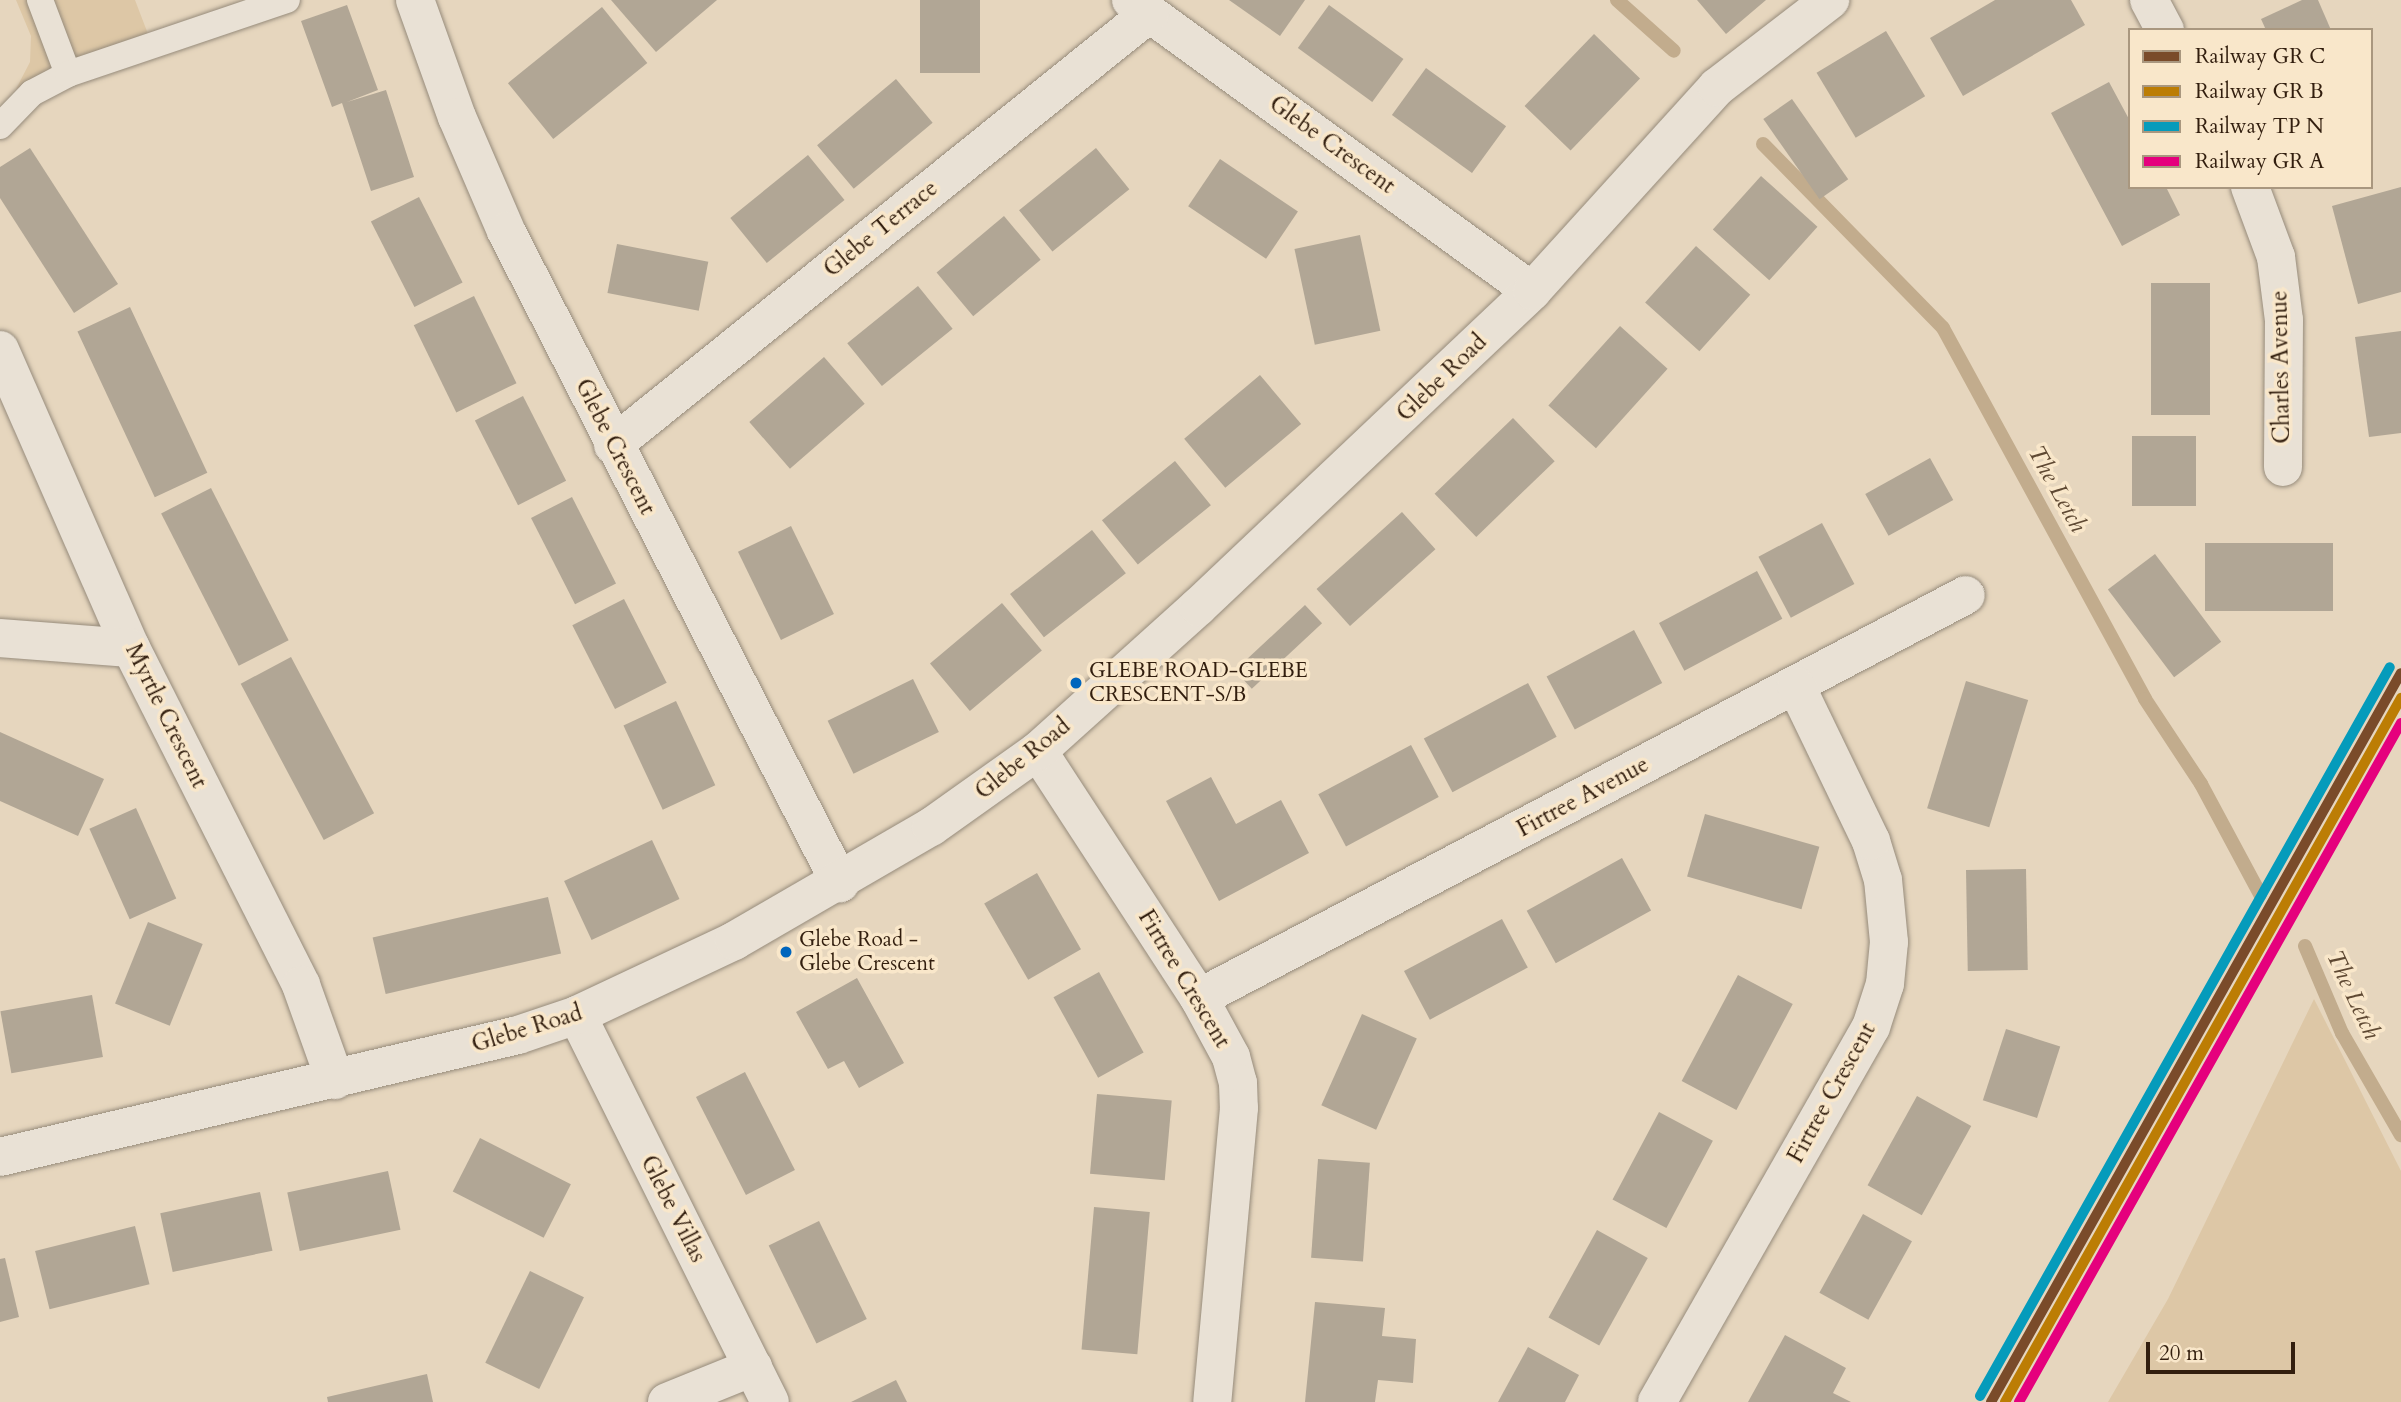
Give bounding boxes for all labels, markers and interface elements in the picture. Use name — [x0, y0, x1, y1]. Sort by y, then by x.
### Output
legend — [2128, 28, 2373, 189]
text: Railway GR C — [2195, 42, 2325, 71]
text: Railway GR B — [2195, 77, 2324, 106]
street label: Glebe Crescent — [1264, 90, 1400, 200]
text: Railway TP N — [2195, 112, 2324, 141]
text: Railway GR A — [2195, 147, 2324, 176]
street label: Glebe Terrace — [819, 175, 943, 283]
street label: Charles Avenue — [2266, 290, 2296, 444]
street label: Glebe Road — [1391, 328, 1493, 428]
street label: Glebe Crescent — [569, 374, 661, 520]
water label: The Letch — [2021, 441, 2093, 537]
street label: Myrtle Crescent — [119, 639, 213, 793]
place label: GLEBE ROAD-GLEBE CRESCENT-S/B — [1089, 658, 1308, 708]
marker: GLEBE ROAD-GLEBE CRESCENT-S/B — [1069, 676, 1083, 690]
street label: Glebe Road — [970, 712, 1076, 806]
street label: Firtree Avenue — [1512, 751, 1654, 843]
street label: Firtree Crescent — [1132, 905, 1236, 1053]
place label: Glebe Road - Glebe Crescent — [799, 927, 935, 977]
marker: Glebe Road - Glebe Crescent — [779, 945, 793, 959]
water label: The Letch — [2320, 946, 2386, 1044]
street label: Glebe Road — [468, 999, 586, 1059]
street label: Firtree Crescent — [1782, 1018, 1882, 1168]
street label: Glebe Villas — [634, 1151, 712, 1267]
scale bar — [2149, 1328, 2298, 1372]
text: 20 m — [2159, 1339, 2204, 1368]

